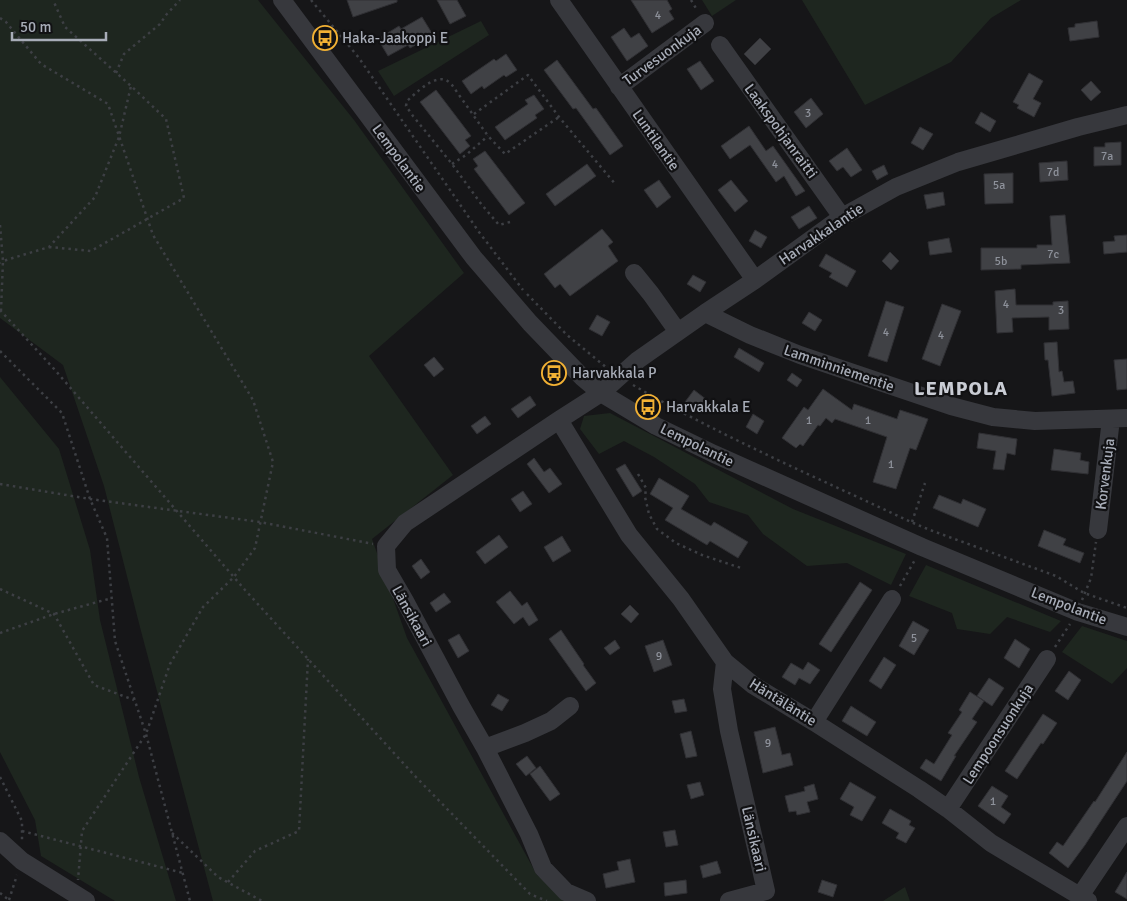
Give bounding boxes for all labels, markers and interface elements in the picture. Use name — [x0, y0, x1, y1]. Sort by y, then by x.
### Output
house number: 4 — [655, 8, 662, 23]
scale bar — [12, 10, 106, 42]
text: 50 m — [20, 18, 51, 36]
street label: Turvesuonkuja — [619, 21, 705, 89]
bus stop icon: Haka-Jaakoppi E — [312, 25, 338, 51]
place label: Haka-Jaakoppi E — [342, 29, 448, 47]
street label: Laakspohjanraitti — [741, 80, 821, 182]
street label: Luntilantie — [628, 106, 684, 174]
house number: 3 — [805, 106, 811, 121]
street label: Lempolantie — [368, 120, 430, 196]
house number: 7a — [1101, 149, 1113, 164]
house number: 4 — [772, 157, 779, 172]
house number: 7d — [1047, 165, 1059, 180]
house number: 5a — [993, 178, 1005, 193]
street label: Harvakkalantie — [775, 199, 867, 269]
house number: 7c — [1047, 247, 1059, 262]
house number: 5b — [995, 254, 1007, 269]
house number: 4 — [1003, 297, 1010, 312]
house number: 3 — [1058, 303, 1064, 318]
house number: 4 — [883, 325, 890, 340]
house number: 4 — [938, 328, 945, 343]
street label: Lamminniementie — [781, 341, 897, 395]
bus stop icon: Harvakkala P — [541, 360, 567, 386]
place label: Harvakkala P — [572, 364, 657, 382]
district label: LEMPOLA — [914, 376, 1008, 401]
bus stop icon: Harvakkala E — [635, 394, 661, 420]
place label: Harvakkala E — [666, 398, 751, 416]
house number: 1 — [806, 413, 812, 428]
house number: 1 — [865, 413, 871, 428]
street label: Lempolantie — [657, 419, 737, 471]
street label: Korvenkuja — [1092, 437, 1118, 511]
house number: 1 — [888, 457, 894, 472]
street label: Länsikaari — [388, 582, 436, 650]
street label: Lempolantie — [1029, 583, 1109, 629]
house number: 5 — [911, 631, 917, 646]
house number: 9 — [656, 649, 662, 664]
street label: Häntäläntie — [746, 674, 820, 730]
street label: Lempoonsuonkuja — [959, 680, 1037, 788]
house number: 9 — [765, 736, 771, 751]
house number: 1 — [990, 794, 996, 809]
street label: Länsikaari — [738, 804, 770, 874]

